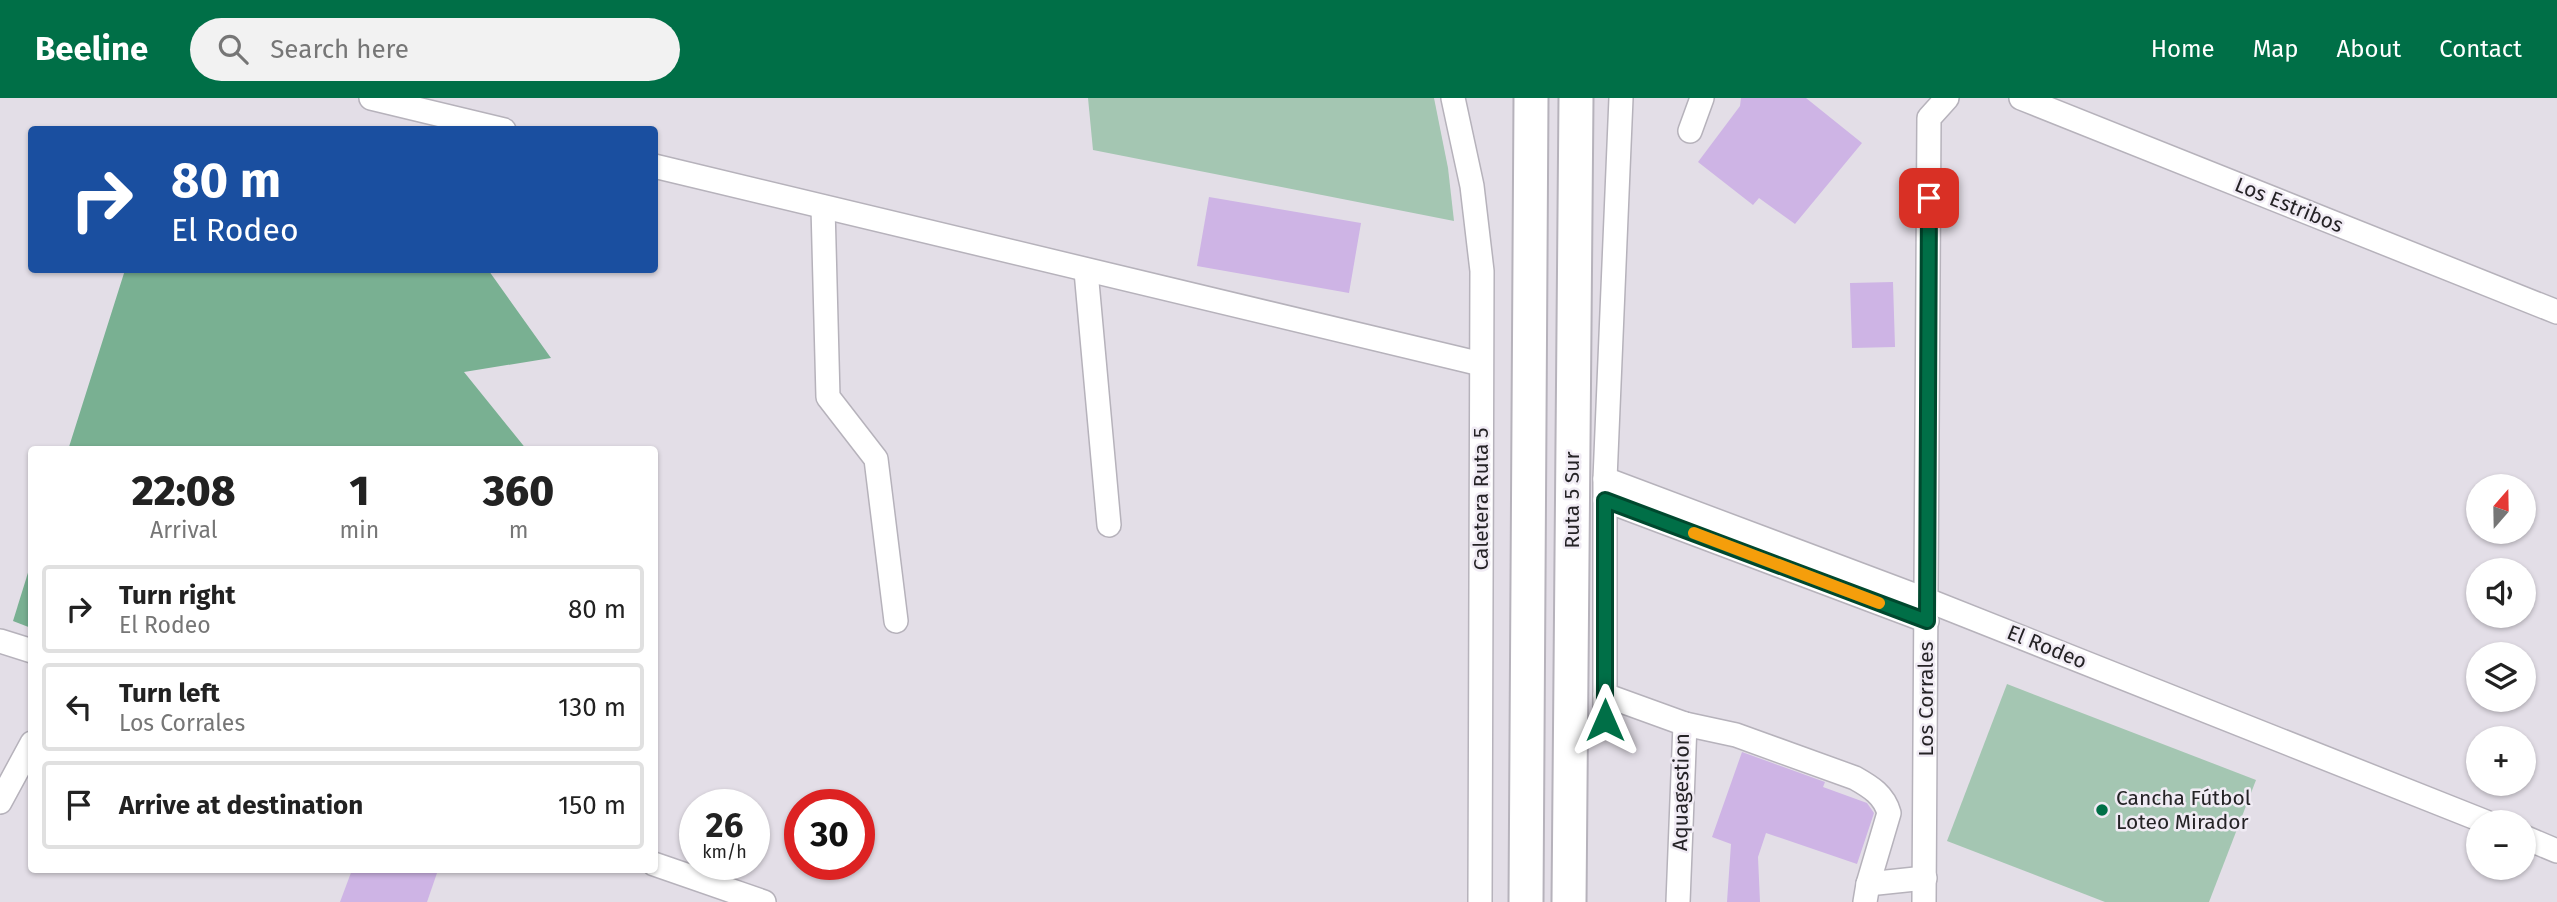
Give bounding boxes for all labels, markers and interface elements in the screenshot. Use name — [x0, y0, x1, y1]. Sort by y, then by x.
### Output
search box — [190, 18, 680, 81]
text: Beeline — [35, 29, 148, 69]
icon: search — [214, 30, 252, 68]
text: Search here — [270, 34, 409, 65]
text: Home — [2151, 35, 2215, 63]
text: Map — [2253, 35, 2299, 63]
text: About — [2337, 35, 2401, 63]
text: Contact — [2439, 35, 2522, 63]
text: 80 m — [171, 151, 281, 210]
icon: right — [56, 154, 147, 245]
pin — [1899, 168, 1959, 228]
street label: Los Estribos — [2231, 171, 2347, 239]
icon: arrive — [1910, 179, 1948, 217]
text: El Rodeo — [171, 211, 299, 249]
street label: Caletera Ruta 5 — [1468, 427, 1494, 571]
street label: Ruta 5 Sur — [1559, 451, 1585, 549]
text: 22:08 — [132, 466, 236, 516]
text: 1 — [349, 466, 369, 516]
text: 360 — [483, 466, 554, 516]
north arrow — [2466, 474, 2536, 544]
map controls — [2466, 474, 2536, 880]
text: Arrival — [150, 516, 217, 544]
text: min — [339, 516, 379, 544]
text: m — [509, 516, 528, 544]
button: sound — [2466, 558, 2536, 628]
text: Turn right — [119, 580, 236, 611]
icon: right — [60, 590, 98, 628]
text: 80 m — [568, 594, 626, 625]
text: El Rodeo — [119, 611, 211, 639]
street label: El Rodeo — [2003, 619, 2091, 675]
street label: Los Corrales — [1913, 641, 1939, 757]
button: layers — [2466, 642, 2536, 712]
text: Turn left — [119, 678, 220, 709]
position arrow — [1568, 683, 1642, 757]
icon: left — [60, 688, 98, 726]
text: 130 m — [558, 692, 626, 723]
text: Los Corrales — [119, 709, 245, 737]
button: + — [2466, 726, 2536, 796]
street label: Aquagestion — [1667, 733, 1695, 851]
place label: Cancha Fútbol Loteo Mirador — [2116, 785, 2251, 835]
icon: arrive — [60, 786, 98, 824]
speed limit sign: 30 — [784, 789, 875, 880]
text: Arrive at destination — [119, 790, 363, 821]
text: 150 m — [558, 790, 626, 821]
marker: Cancha Fútbol Loteo Mirador — [2094, 802, 2110, 818]
text: 26 — [706, 804, 743, 846]
button: − — [2466, 810, 2536, 880]
text: km/h — [702, 841, 747, 863]

